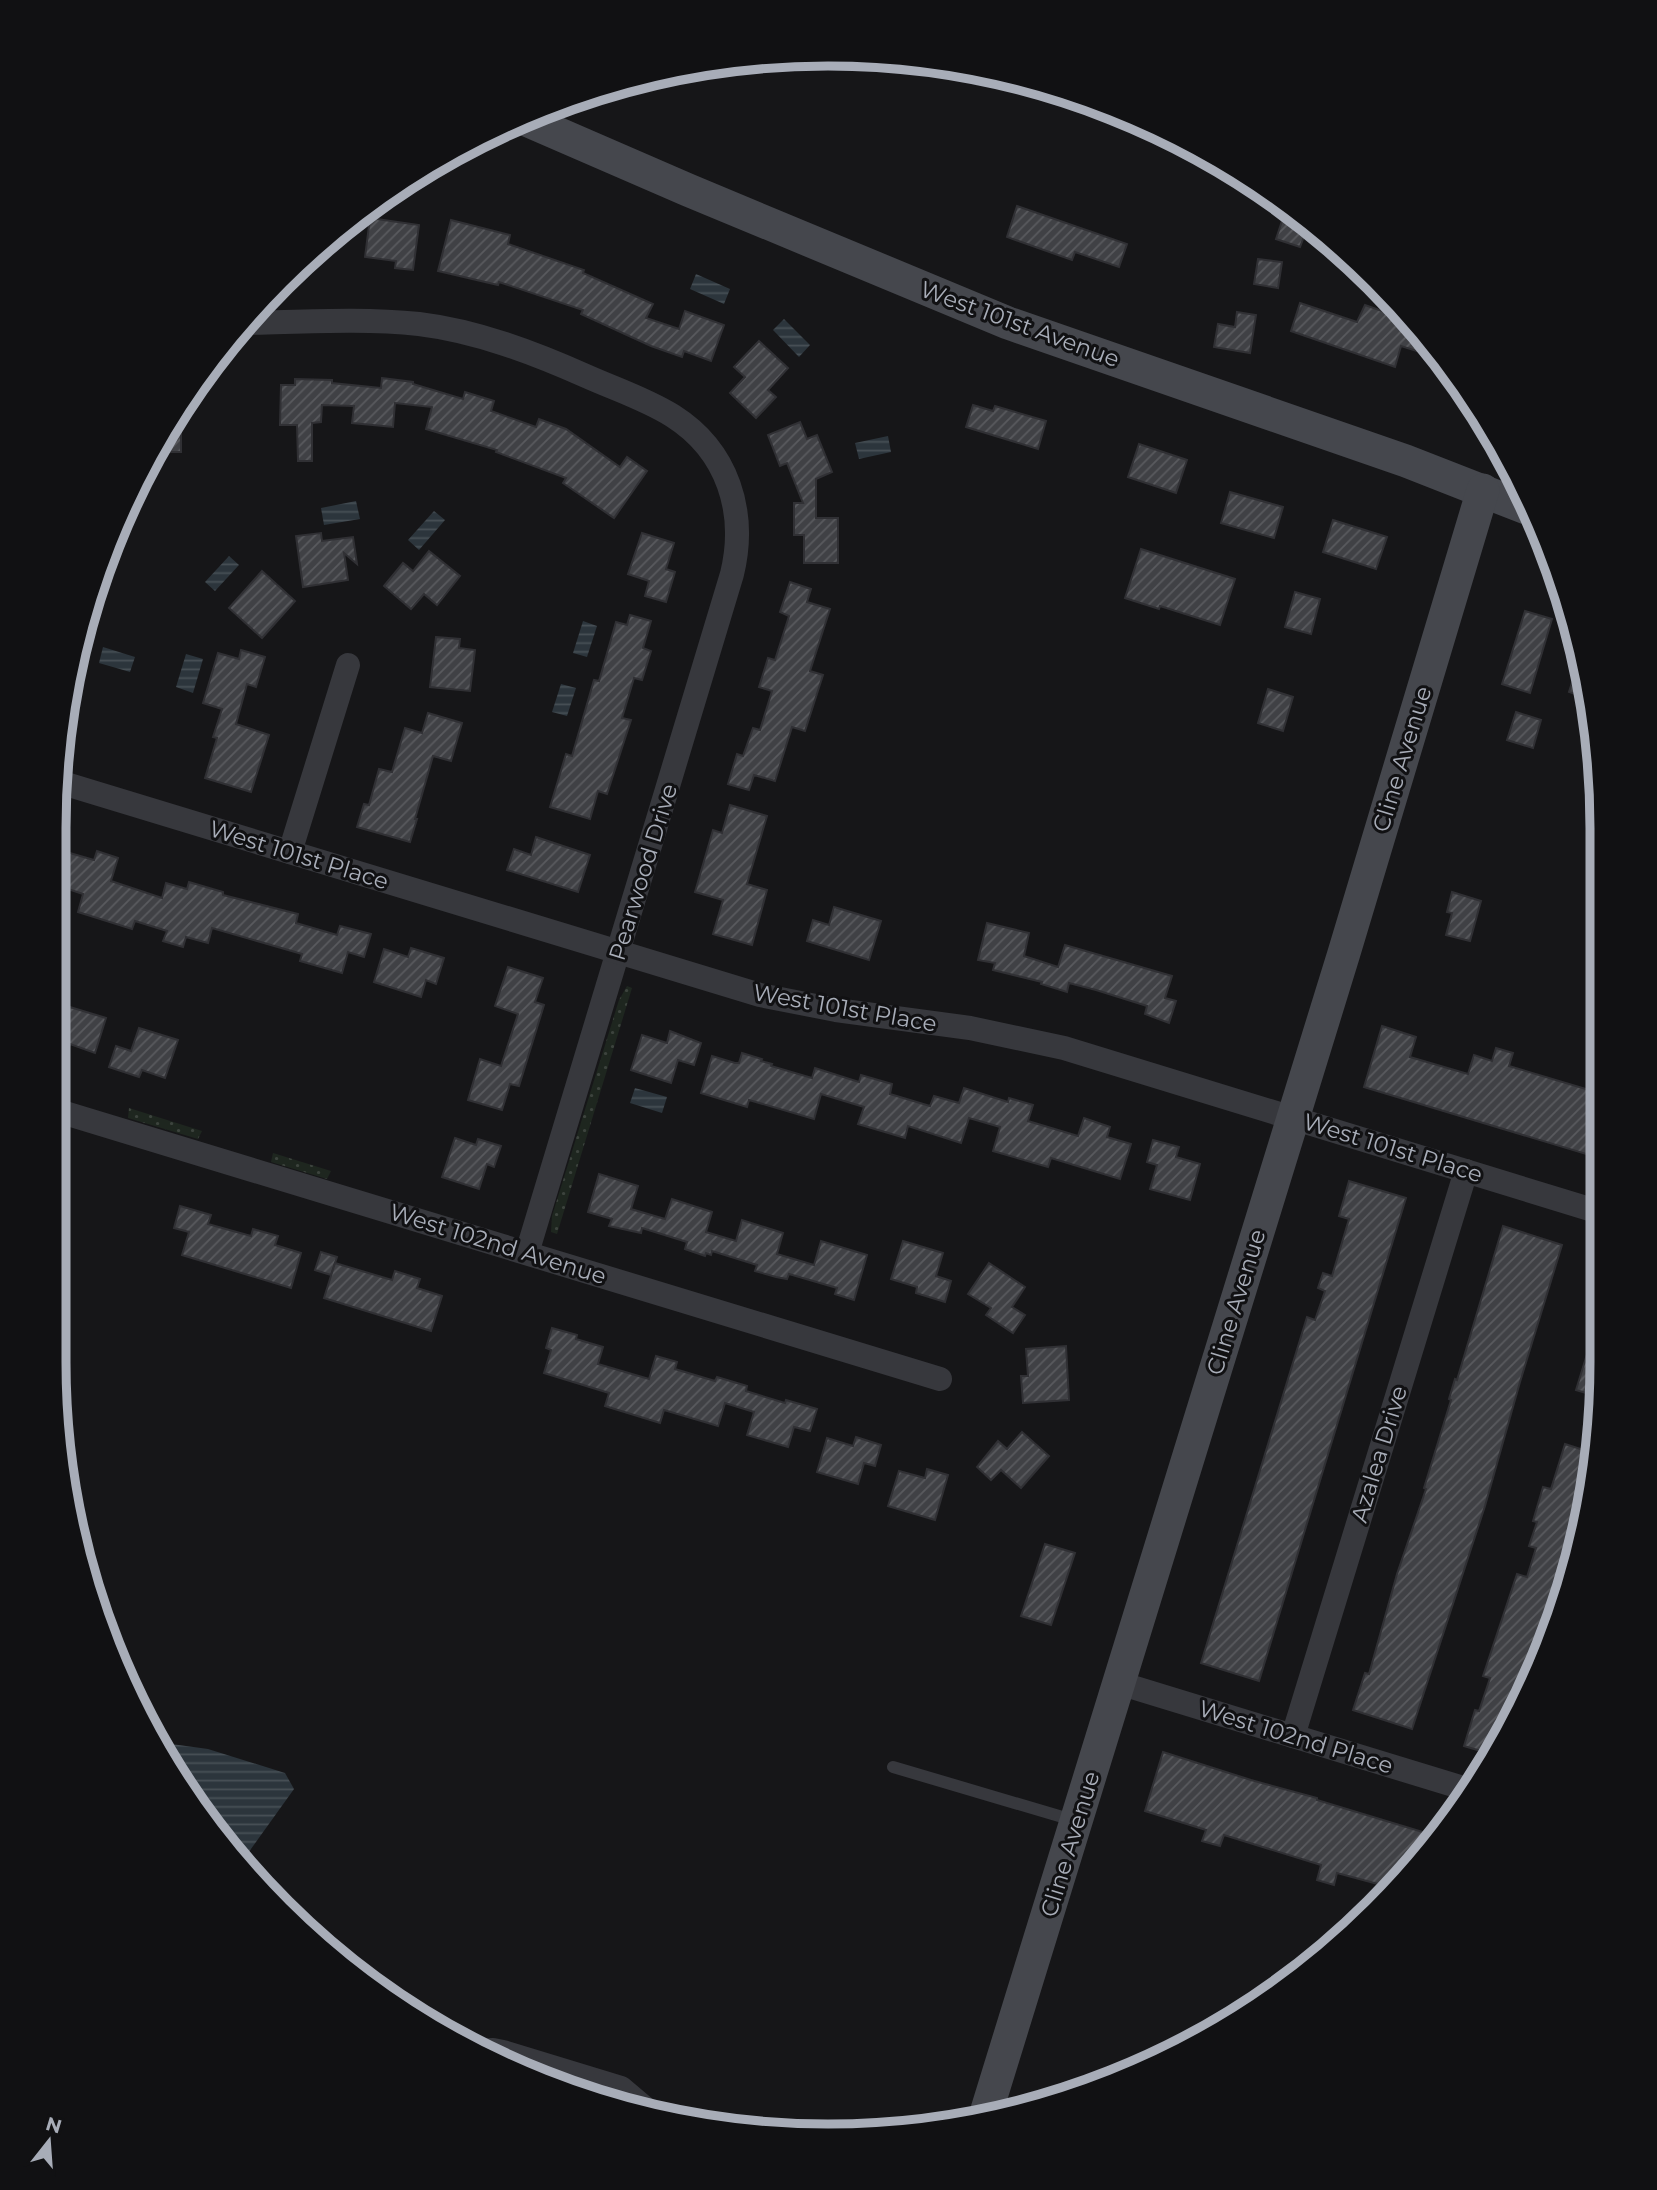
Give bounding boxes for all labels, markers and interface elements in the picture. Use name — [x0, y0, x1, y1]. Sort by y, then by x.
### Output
street label: West 101st Avenue — [917, 275, 1123, 373]
street label: Cline Avenue — [1367, 683, 1437, 835]
street label: Pearwood Drive — [603, 780, 683, 964]
street label: West 101st Place — [206, 814, 392, 896]
street label: West 101st Place — [751, 978, 939, 1038]
street label: West 101st Place — [1300, 1107, 1486, 1189]
street label: West 102nd Avenue — [386, 1198, 610, 1290]
street label: Cline Avenue — [1201, 1226, 1271, 1378]
street label: Azalea Drive — [1345, 1382, 1413, 1526]
street label: West 102nd Place — [1196, 1694, 1396, 1780]
street label: Cline Avenue — [1035, 1768, 1105, 1920]
north arrow — [14, 2106, 84, 2176]
text: N — [43, 2112, 65, 2138]

